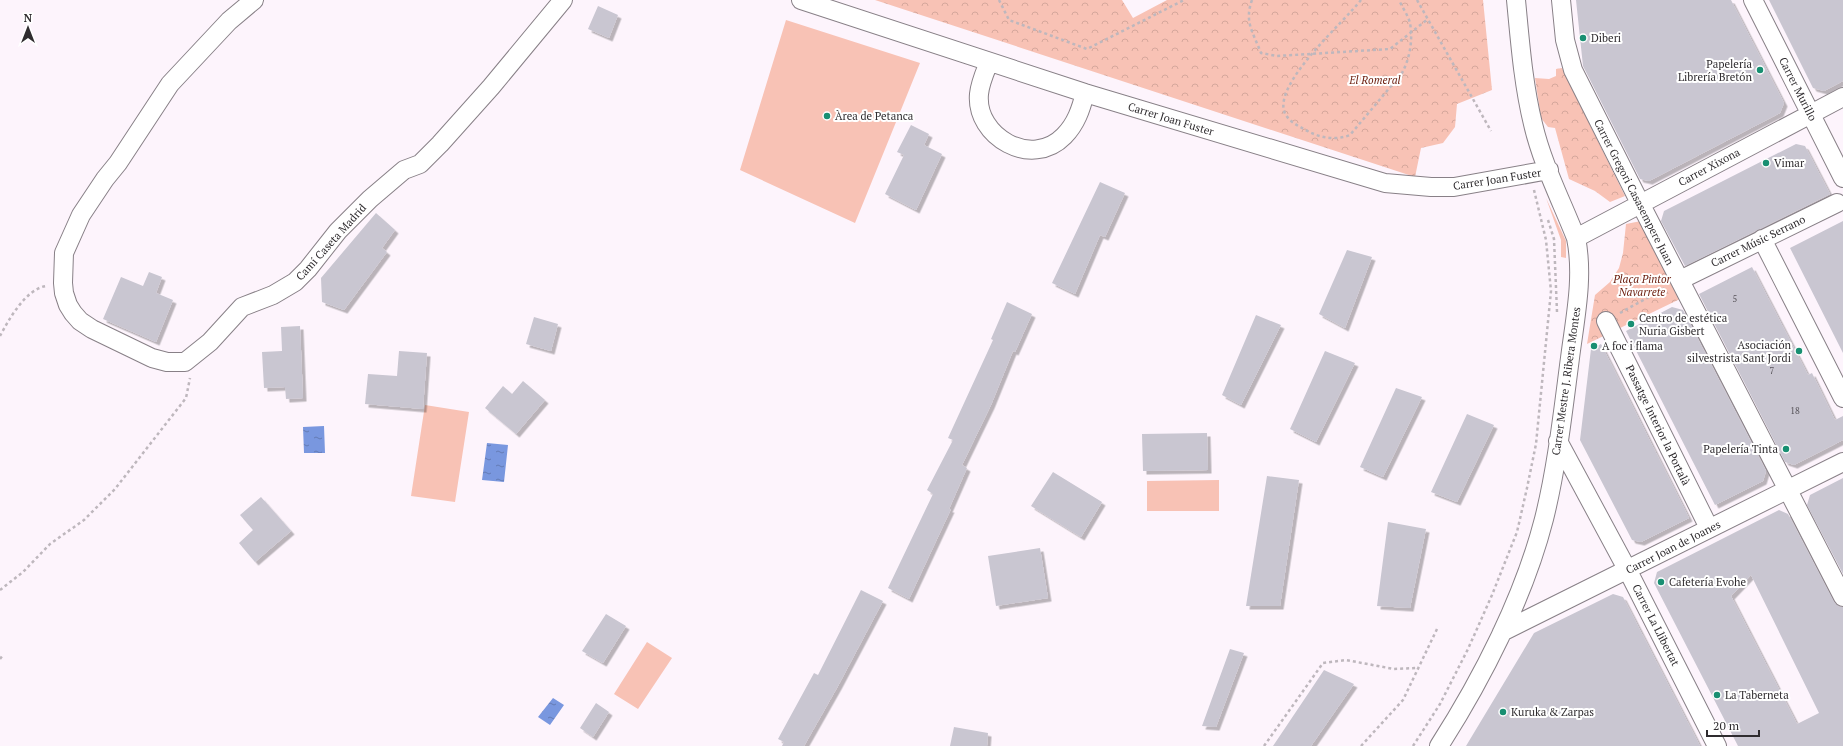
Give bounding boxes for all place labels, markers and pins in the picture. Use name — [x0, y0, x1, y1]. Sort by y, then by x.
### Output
place label: Diberi — [1591, 31, 1621, 45]
marker: Diberi — [1578, 33, 1588, 43]
place label: Papelería Librería Bretón — [1678, 57, 1752, 84]
marker: Papelería Librería Bretón — [1755, 65, 1765, 75]
place label: Àrea de Petanca — [835, 109, 914, 123]
marker: Àrea de Petanca — [822, 111, 832, 121]
place label: Vimar — [1774, 156, 1805, 170]
marker: Vimar — [1761, 158, 1771, 168]
place label: Centro de estética Nuria Gisbert — [1639, 311, 1728, 338]
marker: Centro de estética Nuria Gisbert — [1626, 319, 1636, 329]
place label: Asociación silvestrista Sant Jordi — [1687, 338, 1791, 365]
place label: A foc i flama — [1602, 339, 1663, 353]
marker: A foc i flama — [1589, 341, 1599, 351]
marker: Asociación silvestrista Sant Jordi — [1794, 346, 1804, 356]
place label: Papelería Tinta — [1703, 442, 1778, 456]
marker: Papelería Tinta — [1781, 444, 1791, 454]
place label: Cafetería Evohe — [1669, 575, 1746, 589]
marker: Cafetería Evohe — [1656, 577, 1666, 587]
place label: La Taberneta — [1725, 688, 1789, 702]
marker: La Taberneta — [1712, 690, 1722, 700]
place label: Kuruka & Zarpas — [1511, 705, 1594, 719]
marker: Kuruka & Zarpas — [1498, 707, 1508, 717]

